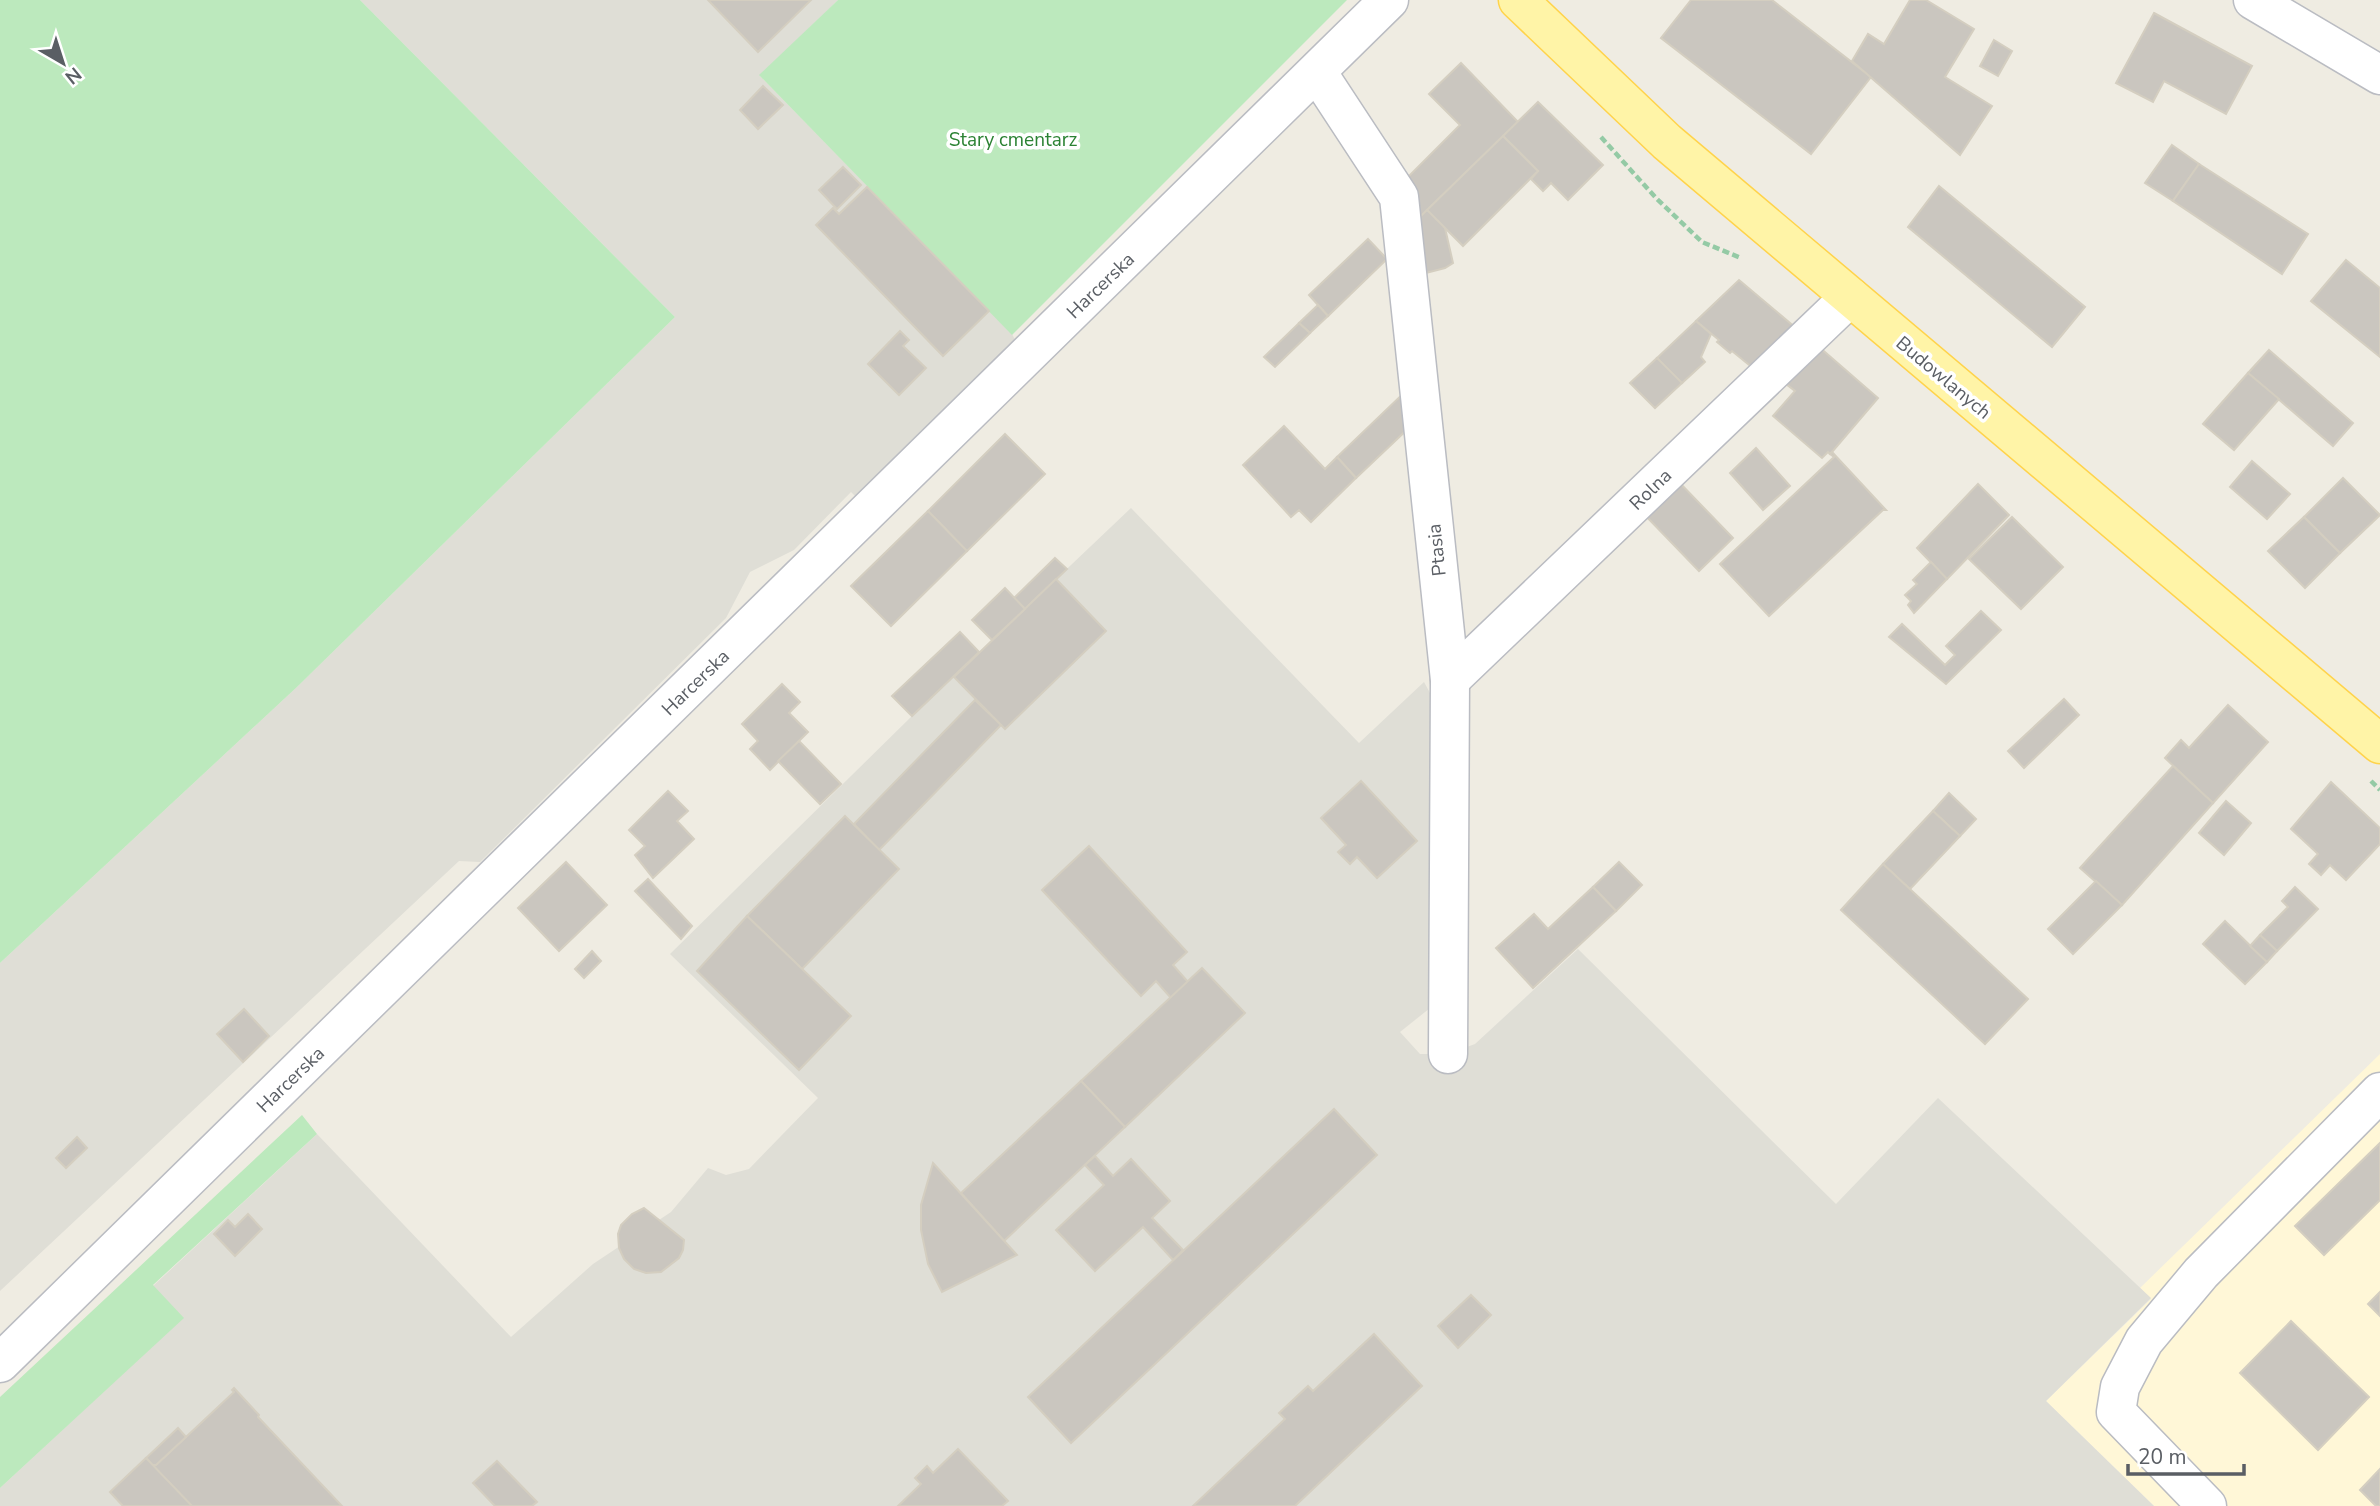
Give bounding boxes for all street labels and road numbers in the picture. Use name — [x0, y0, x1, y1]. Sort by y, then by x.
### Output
street label: Harcerska — [1061, 247, 1140, 325]
street label: Budowlanych — [1890, 330, 1996, 425]
street label: Rolna — [1624, 463, 1678, 516]
street label: Ptasia — [1421, 522, 1453, 577]
street label: Harcerska — [656, 644, 735, 722]
street label: Harcerska — [251, 1041, 330, 1119]

